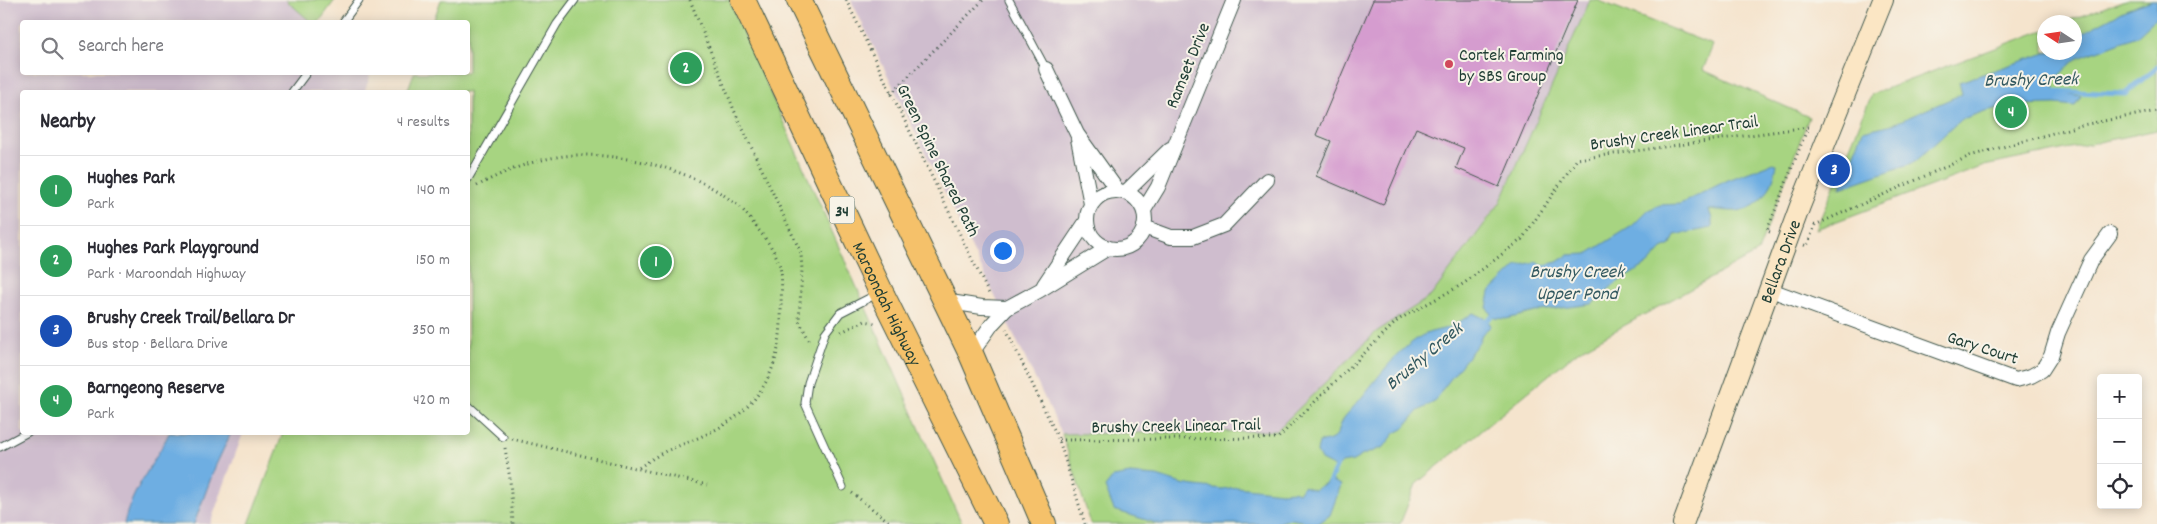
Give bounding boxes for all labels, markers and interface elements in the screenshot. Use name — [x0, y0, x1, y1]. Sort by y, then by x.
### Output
north arrow — [2037, 15, 2082, 60]
street label: Ramset Drive — [1161, 19, 1218, 113]
search box — [20, 20, 470, 75]
icon: search — [38, 34, 66, 62]
text: Search here — [78, 34, 164, 61]
place label: Cortek Farming by SBS Group — [1459, 44, 1564, 90]
pin: 2 — [670, 49, 702, 87]
marker: Cortek Farming by SBS Group — [1443, 58, 1455, 70]
water label: Brushy Creek — [1984, 67, 2080, 96]
street label: Green Spine Shared Path — [889, 80, 985, 242]
pin: 4 — [1995, 93, 2027, 131]
text: Nearby — [40, 108, 95, 138]
street label: Brushy Creek Linear Trail — [1589, 110, 1761, 159]
text: 4 results — [397, 111, 450, 134]
pin: 3 — [1818, 151, 1850, 189]
text: Hughes Park — [87, 166, 175, 193]
text: 1 — [54, 179, 58, 202]
text: 140 m — [416, 179, 450, 202]
text: Park — [87, 193, 114, 216]
road number: 34 — [830, 196, 854, 224]
street label: Bellara Drive — [1755, 217, 1809, 307]
text: Hughes Park Playground — [87, 236, 259, 263]
street label: Maroondah Highway — [844, 238, 926, 372]
your location — [990, 238, 1016, 264]
pin: 1 — [640, 243, 672, 281]
text: 2 — [53, 249, 60, 272]
text: 150 m — [416, 249, 450, 272]
water label: Brushy Creek Upper Pond — [1530, 260, 1626, 309]
text: Park · Maroondah Highway — [87, 263, 245, 286]
text: Brushy Creek Trail/Bellara Dr — [87, 306, 295, 333]
water label: Brushy Creek — [1381, 316, 1472, 398]
text: 3 — [52, 319, 60, 342]
text: 350 m — [412, 319, 450, 342]
street label: Gary Court — [1943, 326, 2021, 373]
text: Bus stop · Bellara Drive — [87, 333, 228, 356]
map controls — [2097, 374, 2142, 509]
button: + — [2097, 374, 2142, 419]
text: Barngeong Reserve — [87, 376, 225, 403]
text: 4 — [53, 389, 59, 412]
text: 420 m — [413, 389, 450, 412]
text: Park — [87, 403, 114, 426]
street label: Brushy Creek Linear Trail — [1091, 414, 1262, 441]
button: − — [2097, 419, 2142, 464]
button: locate — [2097, 464, 2142, 509]

